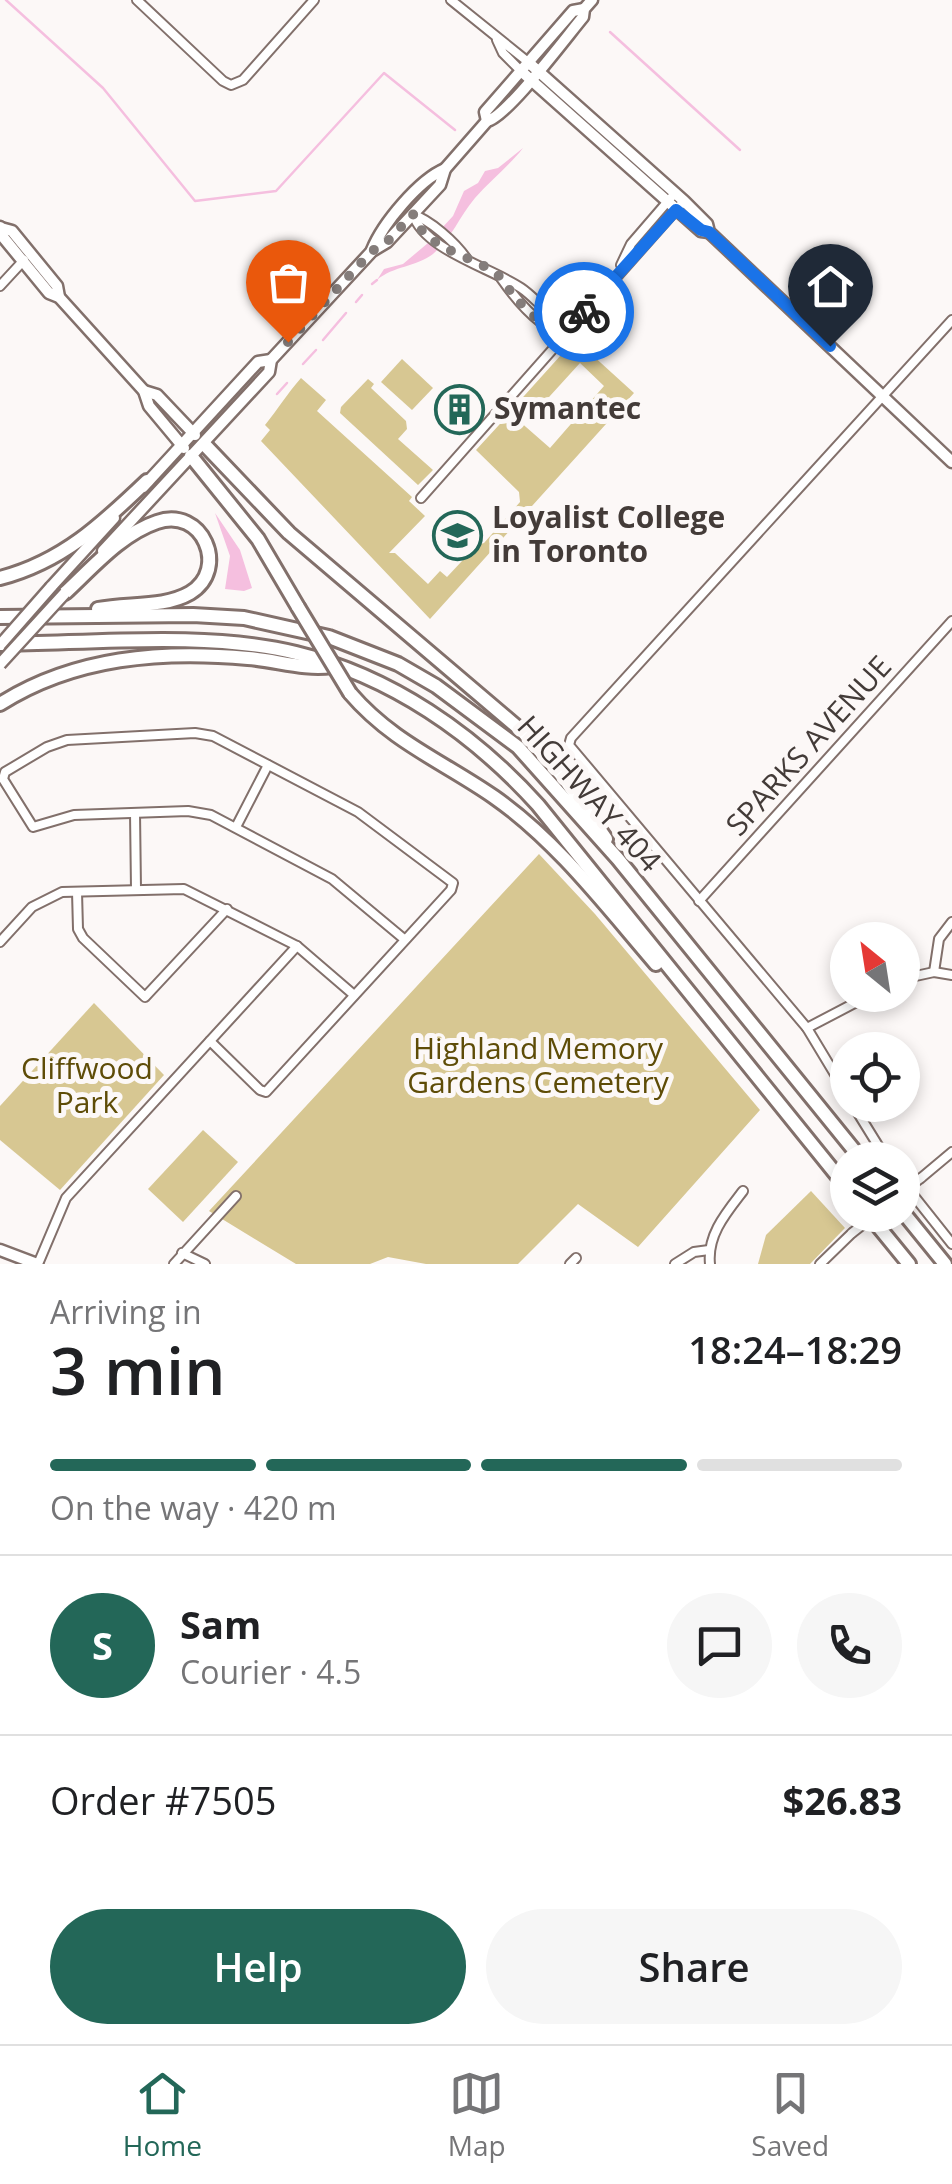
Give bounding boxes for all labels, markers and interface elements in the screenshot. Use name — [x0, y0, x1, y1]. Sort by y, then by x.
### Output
pin — [246, 240, 331, 343]
pin — [788, 244, 873, 347]
icon: bag — [261, 255, 316, 310]
icon: home — [803, 259, 858, 314]
courier — [534, 262, 634, 362]
icon: bike — [557, 285, 612, 340]
building icon: Symantec — [433, 383, 485, 435]
place label: Symantec — [494, 387, 641, 428]
place label: Loyalist College in Toronto — [492, 496, 725, 571]
school or university icon: Loyalist College in Toronto — [431, 509, 483, 561]
street label: SPARKS AVENUE — [716, 646, 900, 844]
street label: HIGHWAY 404 — [509, 706, 671, 880]
north arrow — [830, 922, 920, 1012]
map controls — [830, 922, 920, 1232]
park label: Highland Memory Gardens Cemetery — [407, 1027, 670, 1102]
button: locate — [830, 1032, 920, 1122]
park label: Cliffwood Park — [21, 1047, 153, 1122]
button: layers — [830, 1142, 920, 1232]
text: Arriving in — [50, 1290, 202, 1333]
text: 18:24–18:29 — [688, 1323, 902, 1375]
text: 3 min — [50, 1326, 225, 1414]
text: On the way · 420 m — [50, 1486, 337, 1529]
button: chat — [667, 1593, 772, 1698]
button: phone — [797, 1593, 902, 1698]
text: Sam — [180, 1598, 261, 1650]
text: S — [92, 1619, 113, 1671]
text: Courier · 4.5 — [180, 1650, 361, 1693]
text: Order #7505 — [50, 1774, 277, 1826]
text: $26.83 — [783, 1774, 902, 1826]
button: Help — [50, 1909, 466, 2024]
button: Share — [486, 1909, 902, 2024]
tab: Home — [123, 2066, 202, 2164]
tab: Map — [448, 2066, 506, 2164]
tab: Saved — [751, 2066, 829, 2164]

